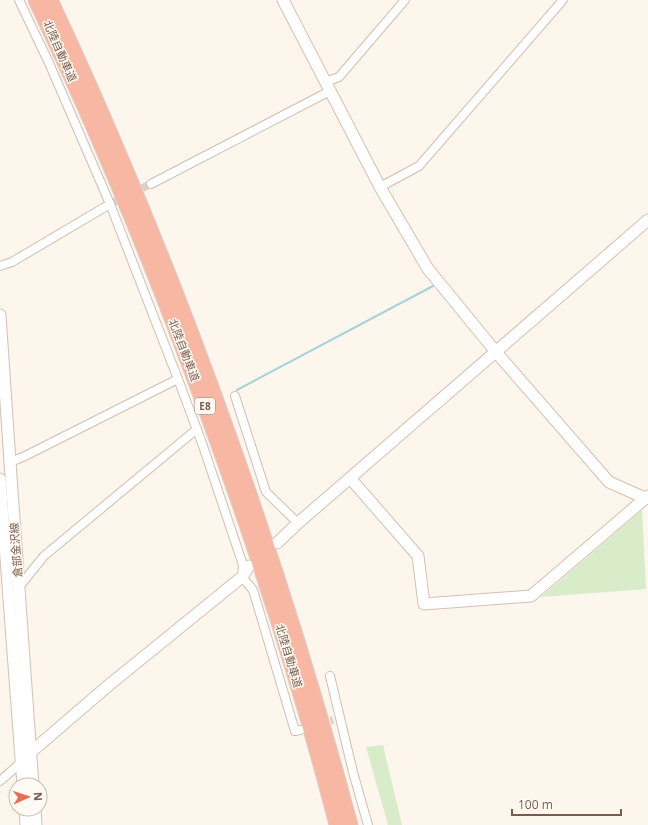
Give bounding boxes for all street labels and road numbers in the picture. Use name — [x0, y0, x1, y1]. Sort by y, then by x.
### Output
street label: 北陸自動車道 — [40, 18, 81, 84]
street label: 北陸自動車道 — [166, 316, 203, 383]
road number: E8 — [195, 398, 215, 414]
street label: 倉部金沢線 — [6, 522, 25, 578]
street label: 北陸自動車道 — [273, 622, 306, 690]

